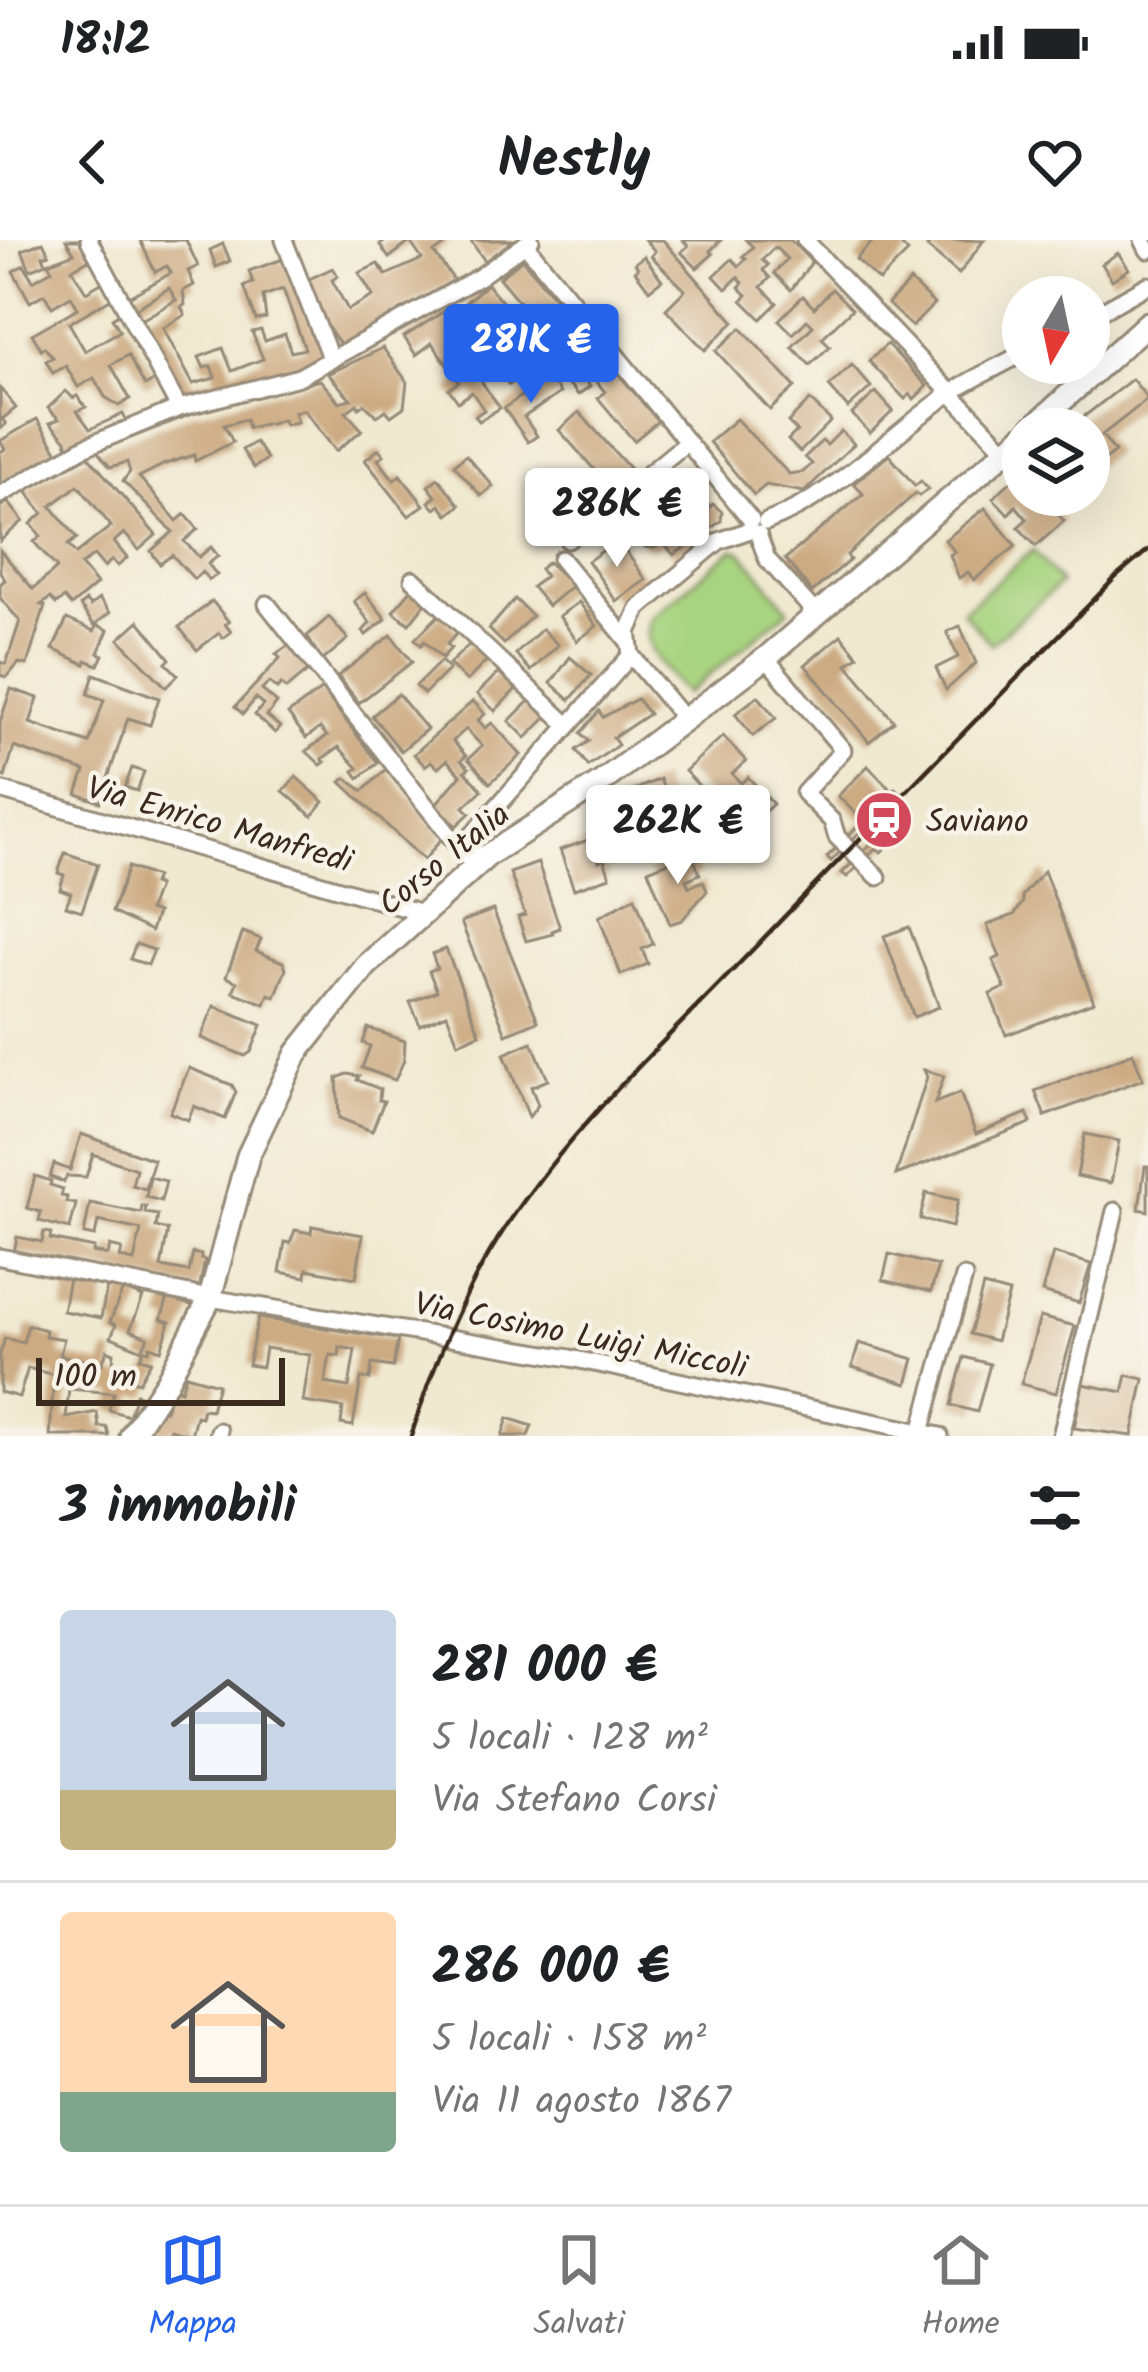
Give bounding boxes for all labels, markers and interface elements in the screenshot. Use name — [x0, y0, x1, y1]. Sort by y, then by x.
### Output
text: 18:12 — [60, 6, 151, 78]
text: Nestly — [498, 119, 650, 205]
icon: back — [60, 129, 126, 195]
icon: heart — [1022, 129, 1088, 195]
north arrow — [1002, 276, 1110, 384]
map controls — [1002, 276, 1110, 516]
pin: 281K € — [433, 304, 629, 406]
text: 281K € — [471, 312, 591, 374]
button: layers — [1002, 408, 1110, 516]
pin: 286K € — [519, 468, 715, 570]
text: 286K € — [552, 476, 682, 538]
street label: Via Enrico Manfredi — [80, 763, 359, 890]
pin: 262K € — [580, 785, 776, 887]
station icon: Saviano — [853, 789, 915, 851]
street label: Corso Italia — [367, 790, 523, 931]
text: 262K € — [613, 793, 743, 855]
place label: Saviano — [926, 797, 1029, 850]
street label: Via Cosimo Luigi Miccoli — [409, 1279, 752, 1396]
scale bar — [36, 1352, 285, 1405]
text: 100 m — [54, 1352, 137, 1405]
text: 3 immobili — [60, 1468, 297, 1549]
icon: filters — [1022, 1475, 1088, 1541]
text: 281 000 € — [432, 1628, 657, 1709]
icon: home — [156, 1658, 300, 1802]
text: 5 locali · 128 m² — [432, 1709, 708, 1771]
text: Via Stefano Corsi — [432, 1771, 716, 1833]
text: 286 000 € — [432, 1929, 670, 2010]
icon: home — [156, 1960, 300, 2104]
text: 5 locali · 158 m² — [432, 2010, 706, 2072]
text: Via 11 agosto 1867 — [432, 2072, 731, 2134]
tab: Mappa — [148, 2227, 237, 2352]
tab: Salvati — [534, 2227, 625, 2352]
tab: Home — [921, 2227, 1000, 2352]

